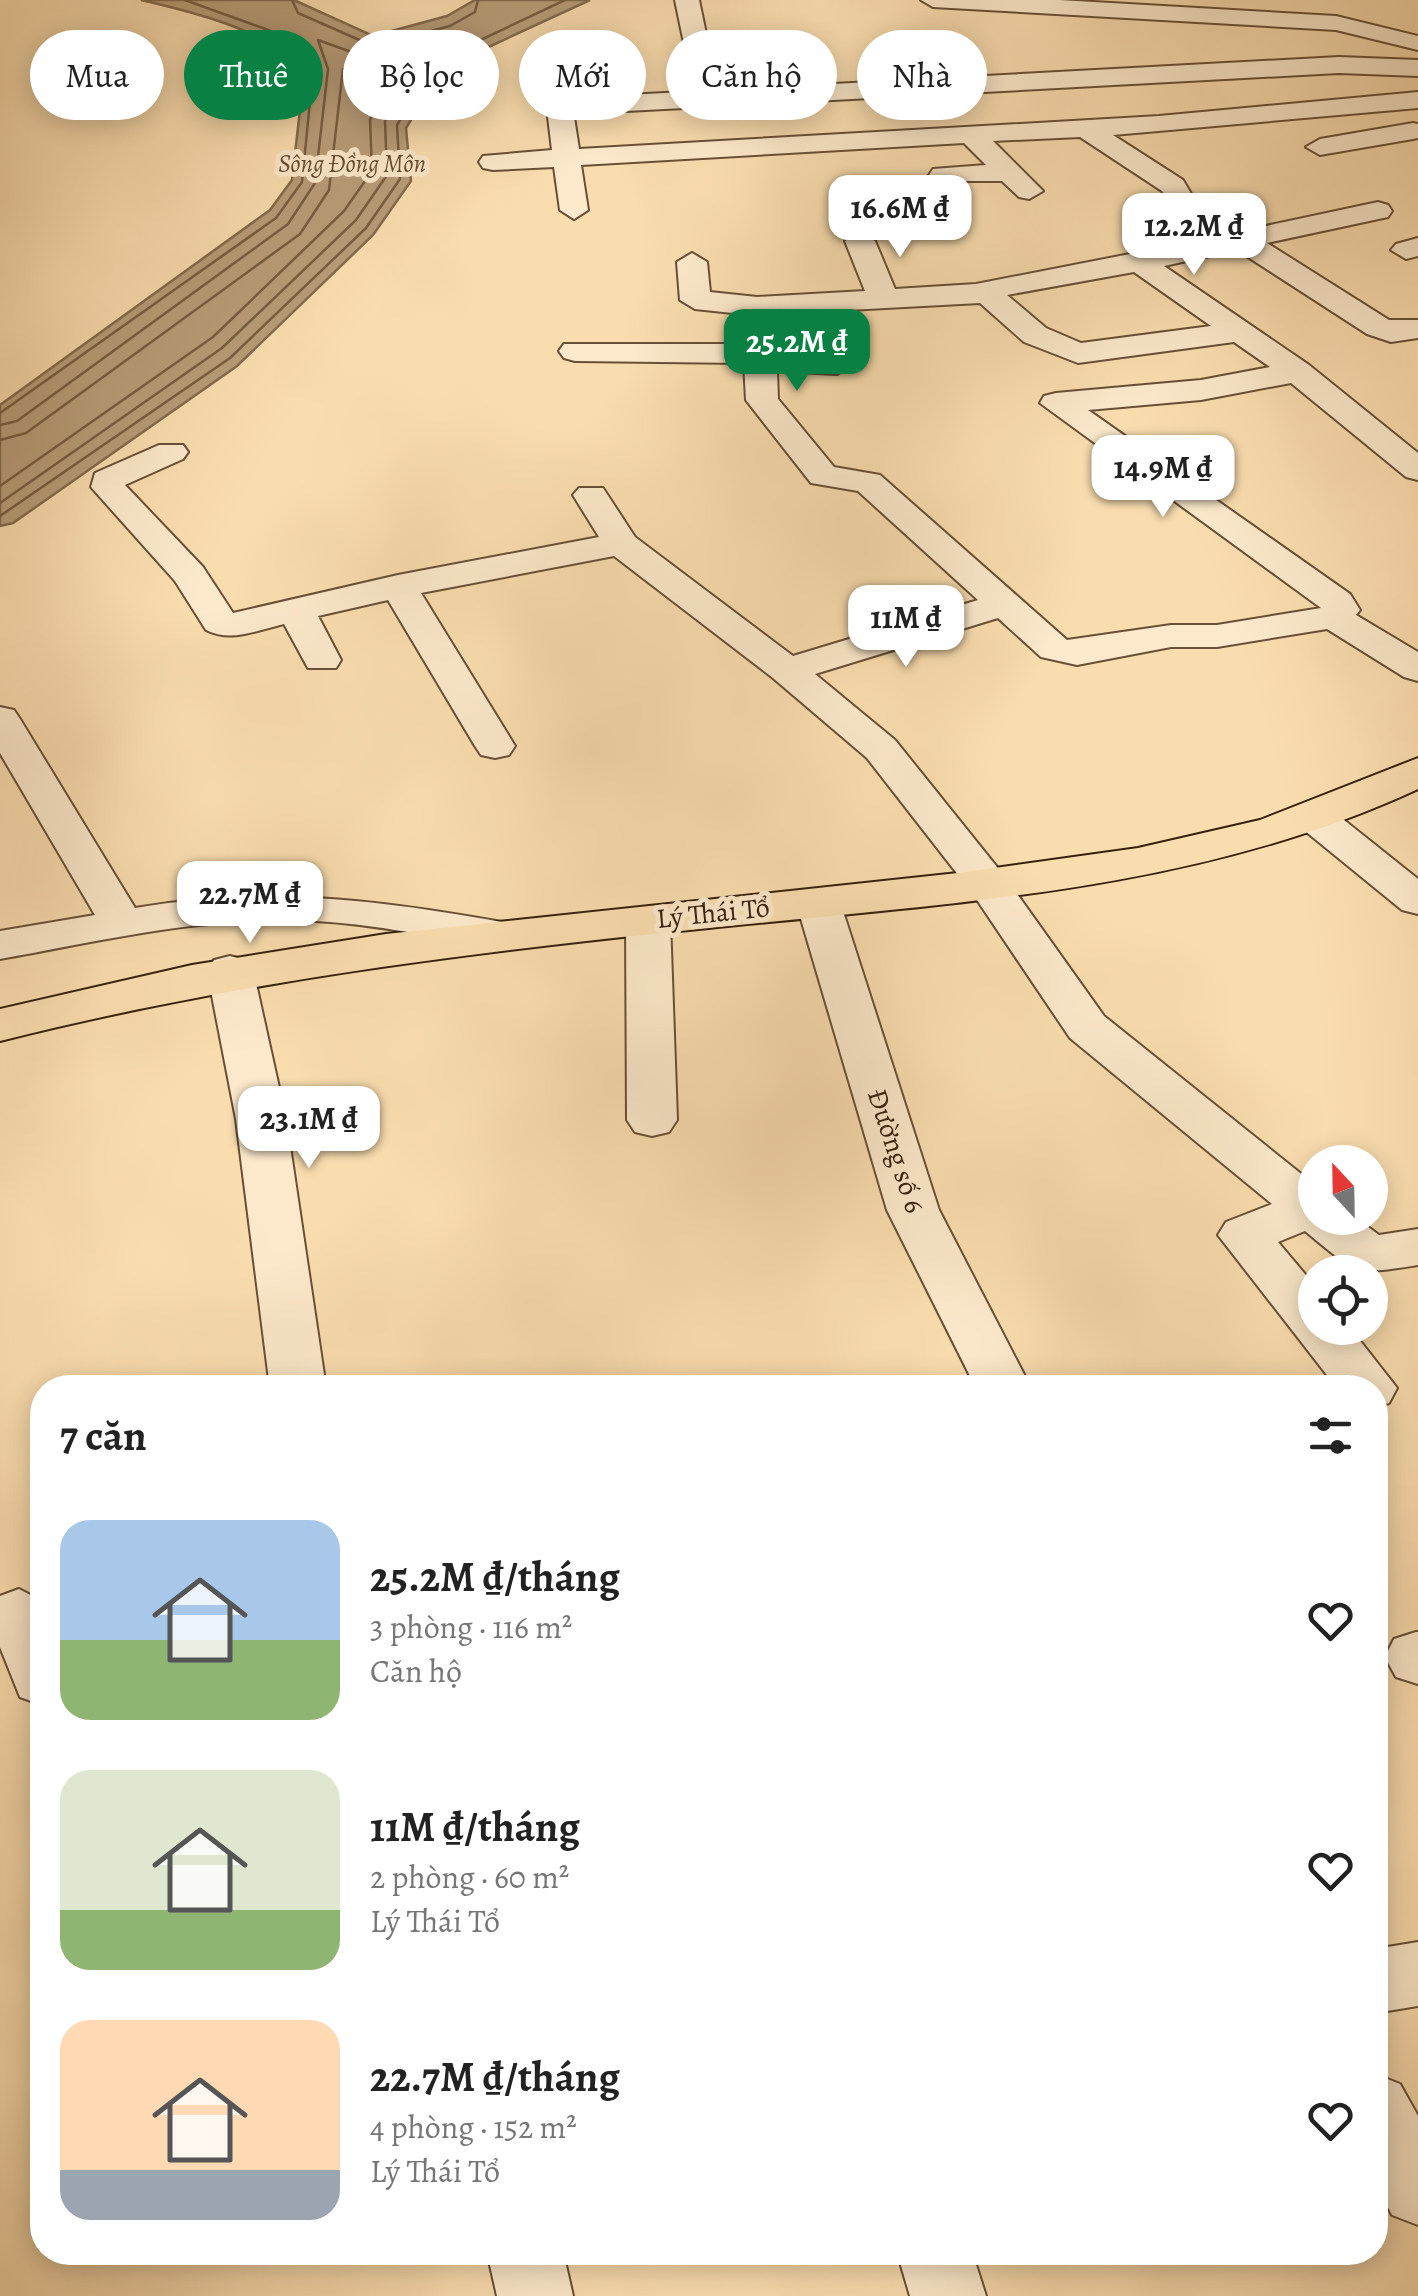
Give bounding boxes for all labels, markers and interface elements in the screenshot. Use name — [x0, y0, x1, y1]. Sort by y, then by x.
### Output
chip: Mua — [30, 30, 164, 120]
chip: Thuê — [184, 30, 323, 120]
chip: Bộ lọc — [343, 30, 499, 120]
chip: Mới — [519, 30, 646, 120]
chip: Căn hộ — [666, 30, 837, 120]
chip: Nhà — [857, 30, 987, 120]
water label: Sông Đồng Môn — [278, 147, 426, 181]
pin: 16.6M ₫ — [808, 175, 992, 260]
text: 16.6M ₫ — [851, 185, 949, 229]
pin: 12.2M ₫ — [1102, 193, 1286, 278]
text: 12.2M ₫ — [1144, 203, 1244, 247]
pin: 25.2M ₫ — [705, 309, 889, 394]
text: 25.2M ₫ — [746, 319, 848, 363]
pin: 14.9M ₫ — [1071, 435, 1255, 520]
text: 14.9M ₫ — [1114, 445, 1212, 489]
pin: 11M ₫ — [836, 585, 976, 670]
text: 11M ₫ — [870, 595, 942, 639]
pin: 22.7M ₫ — [158, 861, 342, 946]
text: 22.7M ₫ — [199, 871, 301, 915]
street label: Lý Thái Tổ — [655, 888, 771, 938]
street label: Đường số 6 — [858, 1084, 934, 1218]
pin: 23.1M ₫ — [217, 1086, 401, 1171]
text: 23.1M ₫ — [260, 1096, 358, 1140]
north arrow — [1298, 1145, 1388, 1235]
map controls — [1298, 1145, 1388, 1345]
button: locate — [1298, 1255, 1388, 1345]
text: 7 căn — [60, 1407, 147, 1464]
icon: filters — [1303, 1408, 1358, 1463]
text: 25.2M ₫/tháng — [370, 1548, 620, 1605]
icon: home — [140, 1560, 260, 1680]
icon: heart — [1303, 1593, 1358, 1648]
text: 3 phòng · 116 m² — [370, 1605, 572, 1649]
text: Căn hộ — [370, 1649, 462, 1693]
text: 11M ₫/tháng — [370, 1798, 580, 1855]
icon: home — [140, 1810, 260, 1930]
icon: heart — [1303, 1843, 1358, 1898]
text: 2 phòng · 60 m² — [370, 1855, 569, 1899]
text: Lý Thái Tổ — [370, 1899, 500, 1943]
text: 22.7M ₫/tháng — [370, 2048, 620, 2105]
icon: home — [140, 2060, 260, 2180]
icon: heart — [1303, 2093, 1358, 2148]
text: 4 phòng · 152 m² — [370, 2105, 577, 2149]
text: Lý Thái Tổ — [370, 2149, 500, 2193]

